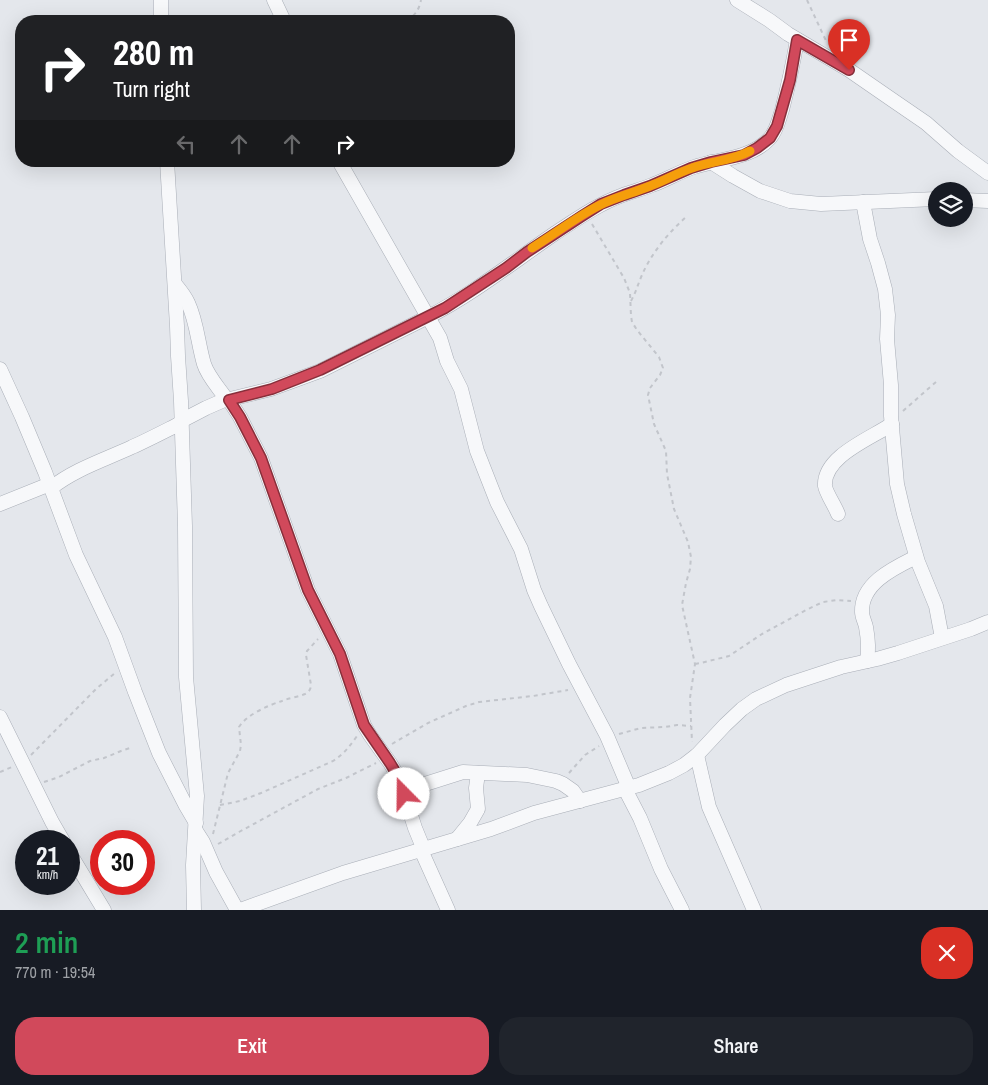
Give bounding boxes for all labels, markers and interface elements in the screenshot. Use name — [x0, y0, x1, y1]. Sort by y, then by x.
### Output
pin — [828, 19, 870, 70]
icon: arrive — [835, 26, 863, 54]
text: 280 m — [113, 29, 194, 76]
icon: right — [30, 35, 95, 100]
text: Turn right — [113, 74, 190, 104]
icon: left — [172, 130, 200, 158]
icon: ahead — [225, 130, 253, 158]
icon: ahead — [278, 130, 306, 158]
icon: right — [331, 130, 359, 158]
map controls — [928, 182, 973, 227]
button: layers — [928, 182, 973, 227]
position arrow — [377, 767, 429, 819]
speed limit sign: 30 — [90, 830, 155, 895]
text: 21 — [36, 839, 59, 873]
text: km/h — [37, 867, 58, 883]
text: 2 min — [15, 922, 78, 962]
button: close — [921, 927, 973, 979]
text: 770 m · 19:54 — [15, 961, 95, 983]
button: Exit — [15, 1017, 489, 1075]
button: Share — [499, 1017, 973, 1075]

